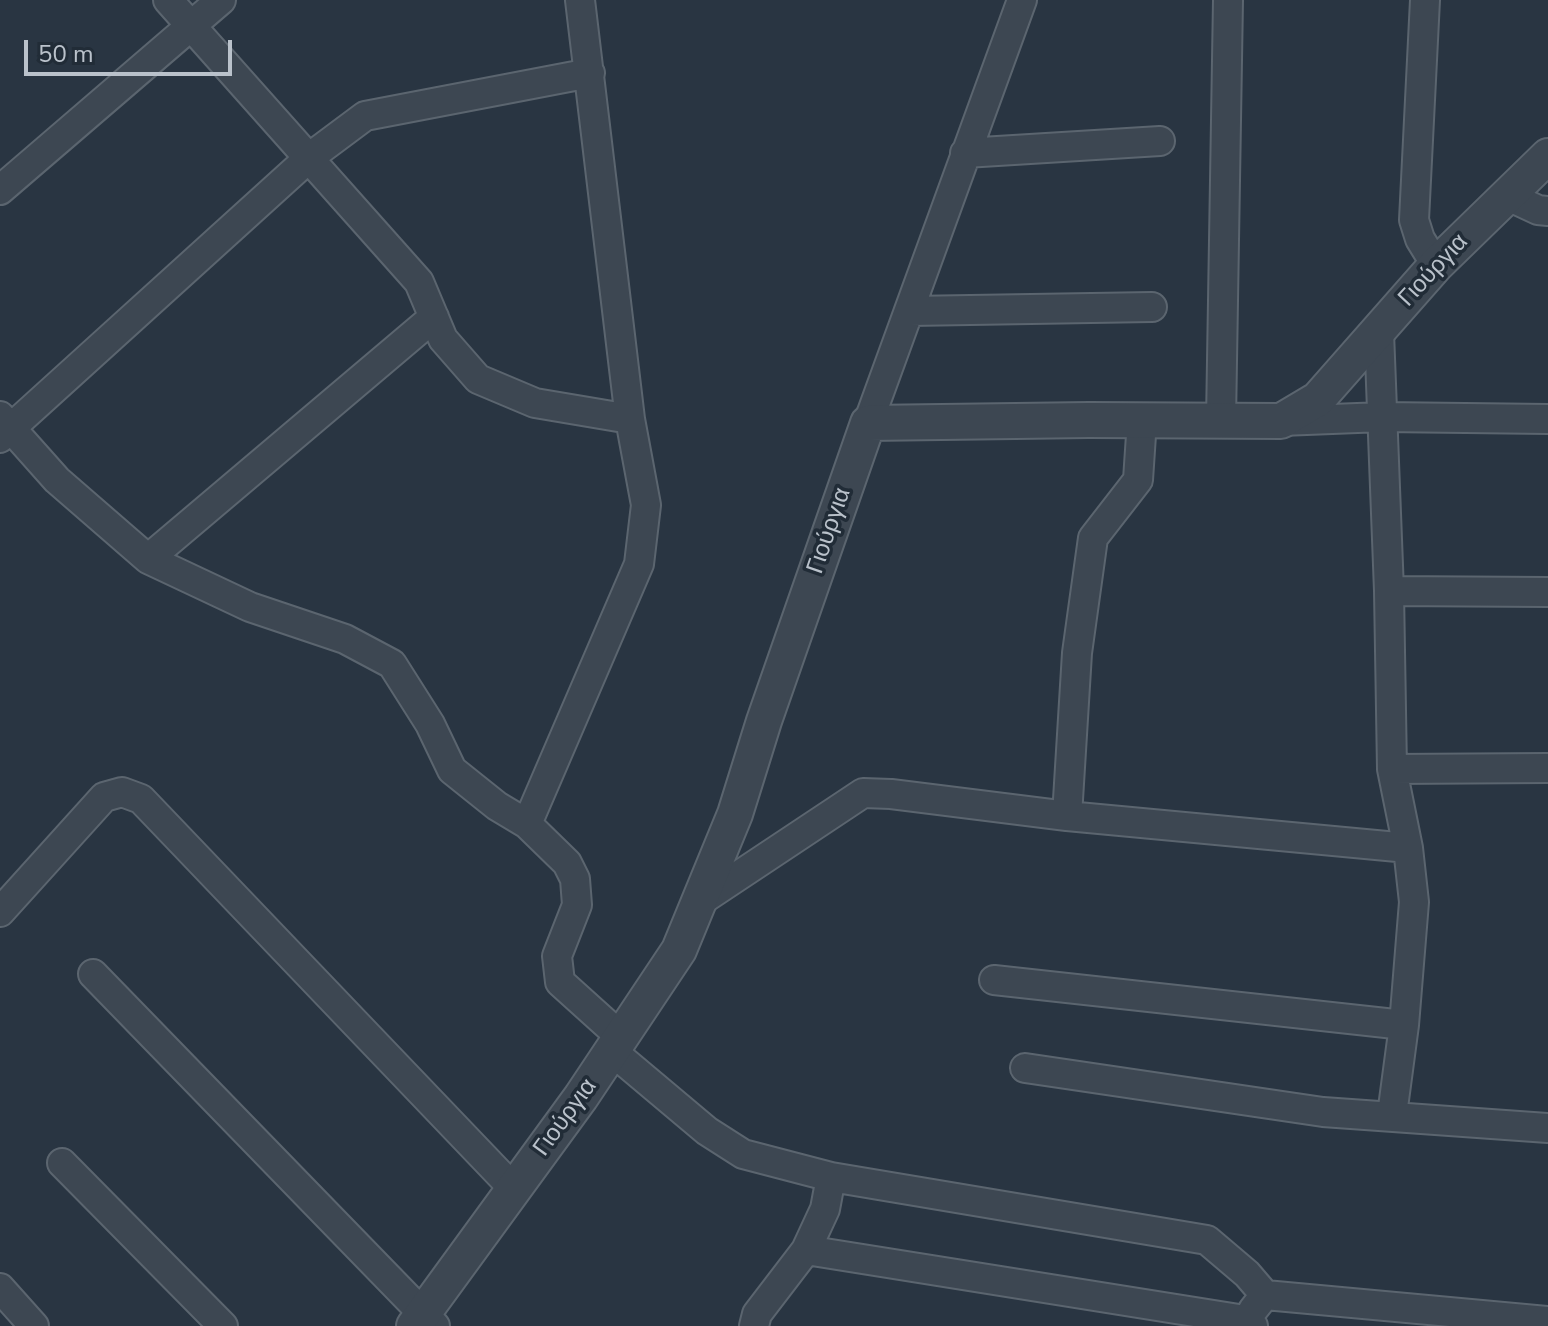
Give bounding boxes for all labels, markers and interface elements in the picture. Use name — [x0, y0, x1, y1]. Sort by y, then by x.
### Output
scale bar — [28, 24, 236, 74]
text: 50 m — [38, 38, 94, 70]
street label: Γιούργια — [1393, 229, 1475, 313]
street label: Γιούργια — [802, 484, 858, 578]
street label: Γιούργια — [528, 1074, 604, 1162]

